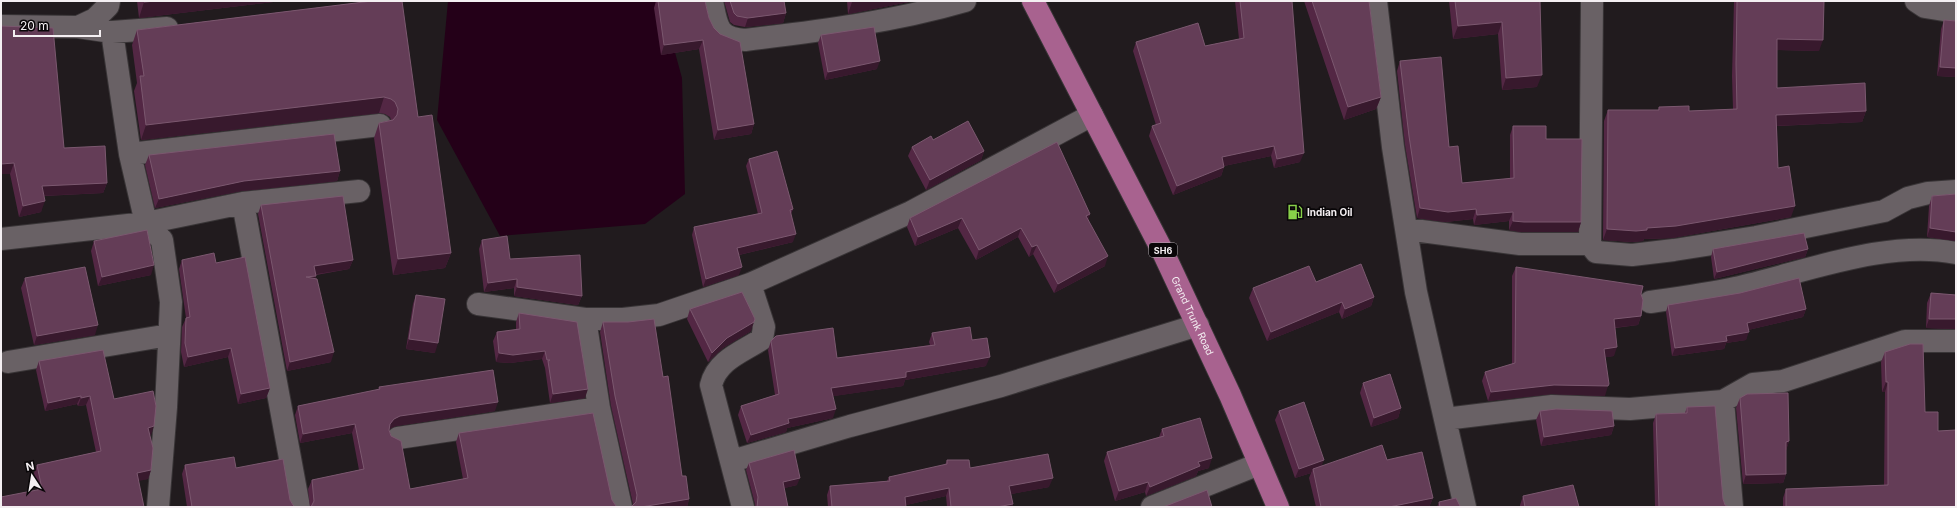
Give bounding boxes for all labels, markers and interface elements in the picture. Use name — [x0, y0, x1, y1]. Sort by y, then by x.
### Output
scale bar — [14, 12, 100, 38]
text: 20 m — [20, 18, 49, 33]
fuel station icon: Indian Oil — [1286, 203, 1304, 221]
place label: Indian Oil — [1307, 206, 1353, 218]
road number: SH6 — [1149, 243, 1177, 257]
street label: Grand Trunk Road — [1169, 274, 1216, 357]
north arrow — [12, 456, 52, 496]
text: N — [24, 458, 35, 474]

